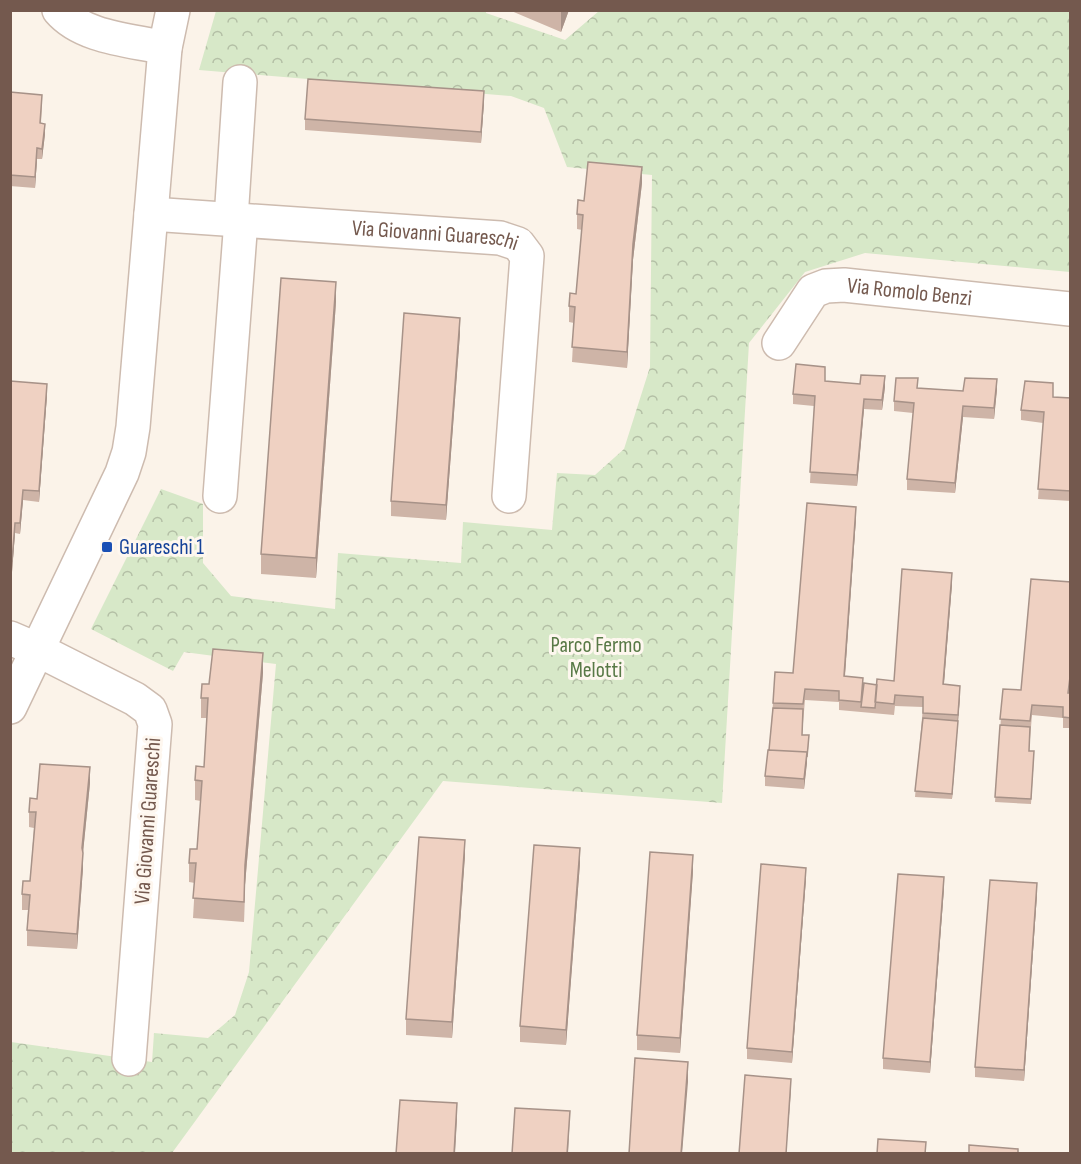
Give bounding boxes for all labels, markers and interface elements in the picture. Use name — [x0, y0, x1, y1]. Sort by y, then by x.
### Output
street label: Via Giovanni Guareschi — [351, 214, 522, 257]
street label: Via Romolo Benzi — [846, 272, 973, 312]
place label: Guareschi 1 — [119, 534, 204, 561]
marker: Guareschi 1 — [100, 540, 114, 554]
park label: Parco Fermo Melotti — [550, 632, 642, 684]
street label: Via Giovanni Guareschi — [129, 737, 167, 905]

